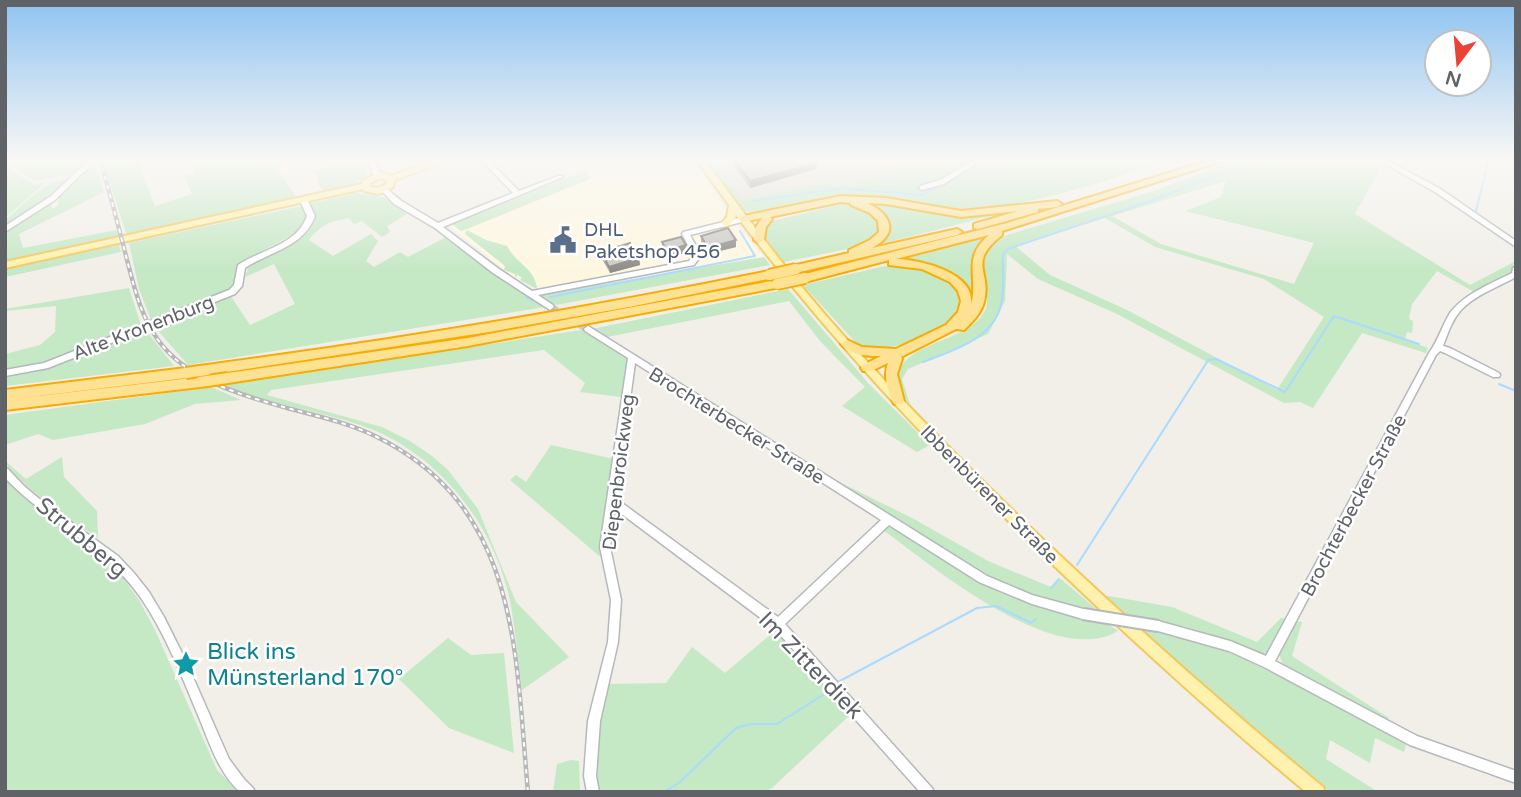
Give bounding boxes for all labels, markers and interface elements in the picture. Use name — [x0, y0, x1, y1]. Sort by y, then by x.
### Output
north arrow — [1423, 28, 1493, 98]
text: N — [1443, 66, 1464, 91]
place label: DHL Paketshop 456 — [584, 219, 720, 263]
public building icon: DHL Paketshop 456 — [548, 225, 578, 255]
street label: Alte Kronenburg — [70, 291, 217, 365]
street label: Brochterbecker Straße — [645, 363, 828, 489]
street label: Diepenbroickweg — [598, 393, 639, 552]
street label: Brochterbecker Straße — [1297, 411, 1411, 600]
street label: Ibbenbürener Straße — [916, 421, 1063, 568]
street label: Strubberg — [30, 492, 133, 584]
street label: Im Zitterdiek — [752, 606, 868, 725]
place label: Blick ins Münsterland 170° — [207, 638, 404, 692]
place icon: Blick ins Münsterland 170° — [171, 649, 201, 679]

